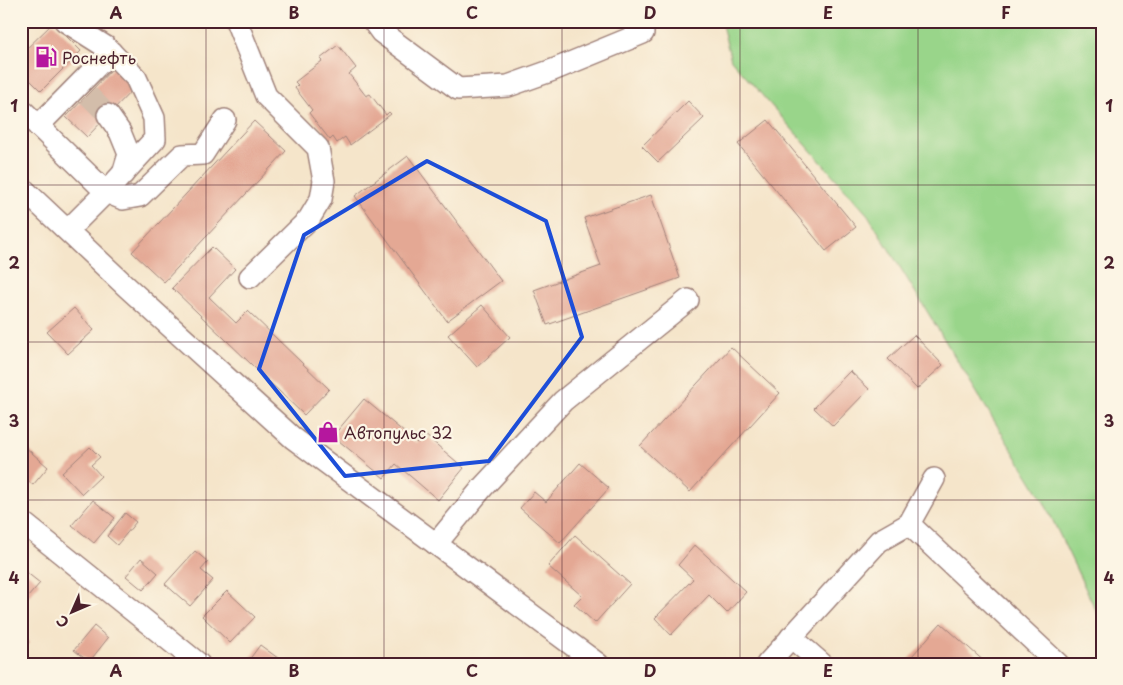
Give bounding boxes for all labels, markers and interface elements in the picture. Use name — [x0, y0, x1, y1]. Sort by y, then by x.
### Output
text: A — [110, 0, 123, 24]
text: B — [289, 0, 300, 24]
text: C — [466, 0, 478, 24]
text: D — [644, 0, 656, 24]
text: E — [823, 0, 833, 24]
text: F — [1001, 0, 1011, 24]
fuel station icon: Роснефть — [33, 44, 59, 70]
place label: Роснефть — [62, 45, 136, 69]
text: 1 — [10, 93, 18, 117]
text: 1 — [1105, 93, 1113, 117]
text: 2 — [8, 250, 20, 274]
text: 2 — [1103, 250, 1115, 274]
text: 3 — [9, 408, 19, 432]
text: 3 — [1104, 408, 1114, 432]
shop icon: Автопульс 32 — [315, 419, 341, 445]
place label: Автопульс 32 — [344, 420, 453, 444]
text: 4 — [9, 565, 20, 589]
text: 4 — [1104, 565, 1115, 589]
north arrow — [48, 588, 98, 638]
text: С — [51, 610, 74, 633]
text: A — [110, 658, 123, 682]
text: B — [289, 658, 300, 682]
text: C — [466, 658, 478, 682]
text: D — [644, 658, 656, 682]
text: E — [823, 658, 833, 682]
text: F — [1001, 658, 1011, 682]

